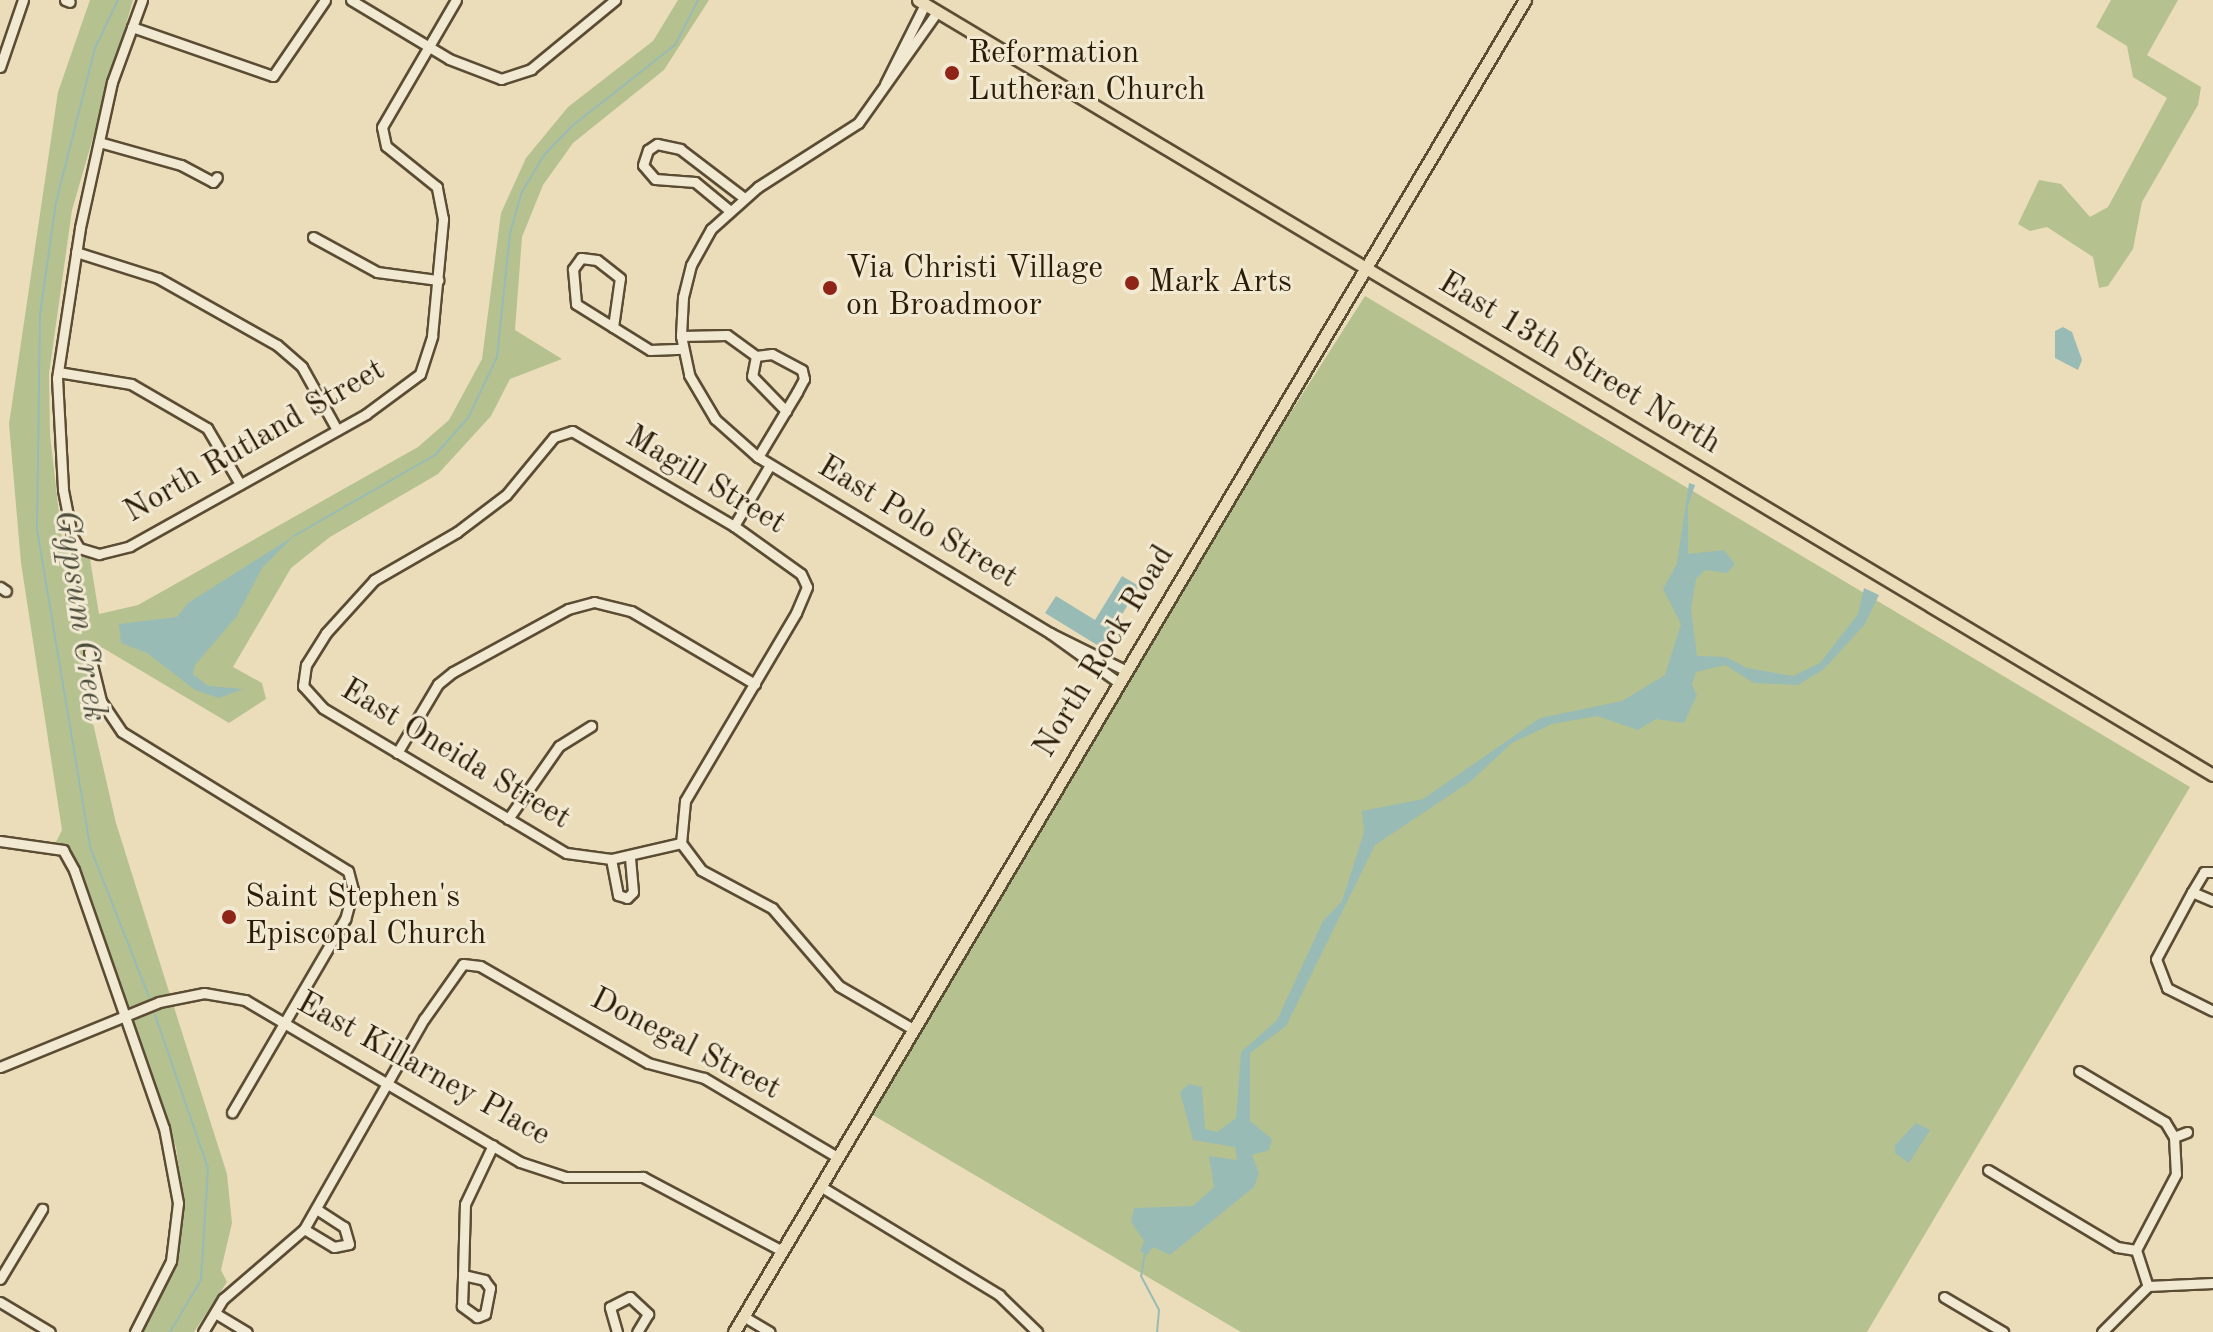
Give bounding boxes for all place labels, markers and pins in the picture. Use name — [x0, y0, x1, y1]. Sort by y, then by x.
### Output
place label: Reformation Lutheran Church — [968, 36, 1205, 111]
marker: Reformation Lutheran Church — [943, 64, 961, 82]
place label: Via Christi Village on Broadmoor — [846, 251, 1103, 326]
place label: Mark Arts — [1148, 264, 1292, 302]
marker: Mark Arts — [1123, 274, 1141, 292]
marker: Via Christi Village on Broadmoor — [821, 279, 839, 297]
place label: Saint Stephen's Episcopal Church — [245, 880, 486, 955]
marker: Saint Stephen's Episcopal Church — [220, 908, 238, 926]

